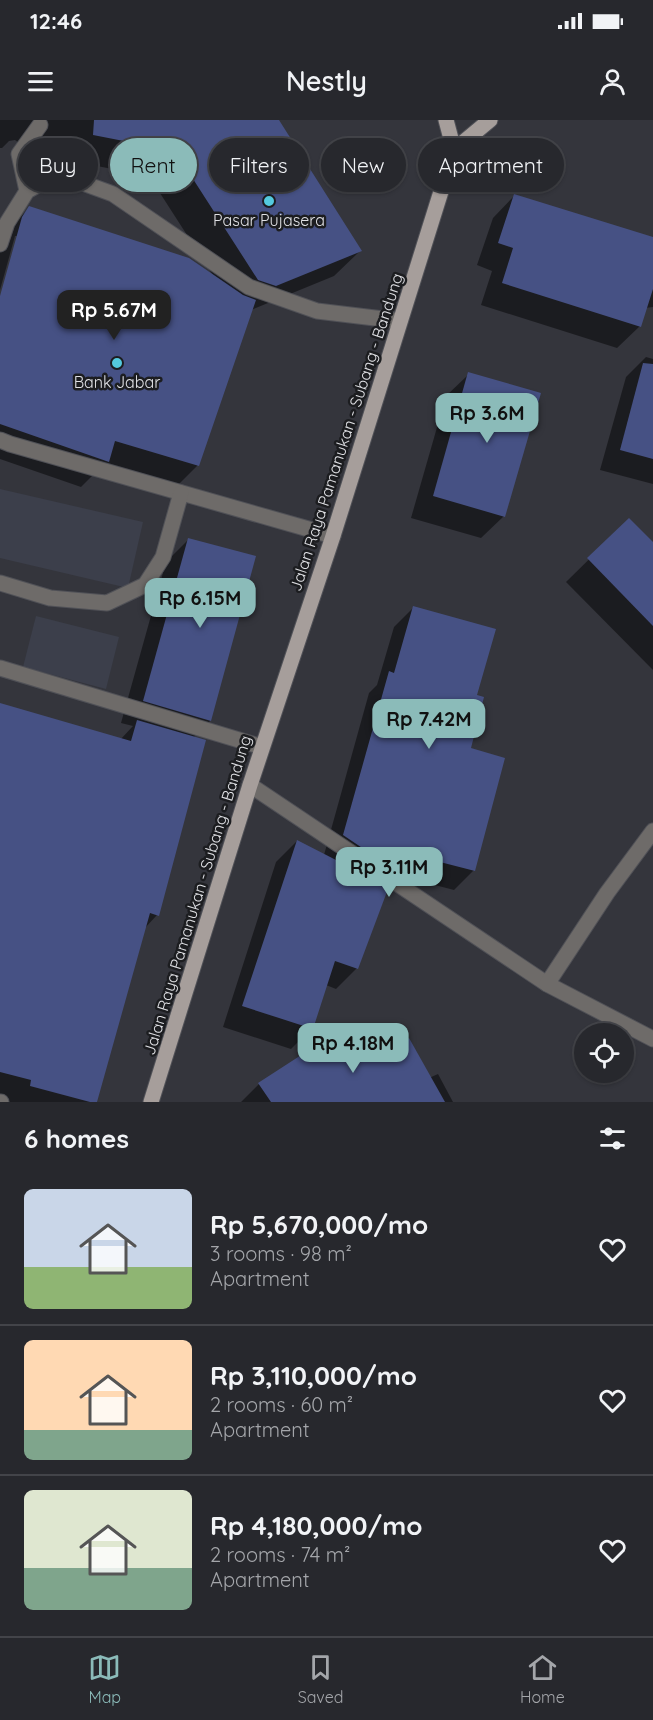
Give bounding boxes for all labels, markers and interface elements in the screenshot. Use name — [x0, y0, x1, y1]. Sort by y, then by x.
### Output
text: 12:46 — [30, 7, 82, 35]
text: Nestly — [286, 64, 367, 98]
icon: menu — [24, 65, 57, 98]
icon: person — [596, 65, 629, 98]
chip: Buy — [18, 138, 98, 192]
chip: Rent — [110, 138, 197, 192]
chip: Filters — [209, 138, 309, 192]
chip: New — [321, 138, 406, 192]
chip: Apartment — [418, 138, 564, 192]
marker: Pasar Pujasera — [262, 194, 276, 208]
place label: Pasar Pujasera — [213, 210, 325, 230]
street label: Jalan Raya Pamanukan - Subang - Bandung — [285, 271, 407, 593]
pin: Rp 5.67M — [52, 290, 176, 341]
text: Rp 5.67M — [71, 297, 157, 322]
marker: Bank Jabar — [110, 356, 124, 370]
place label: Bank Jabar — [74, 372, 160, 392]
pin: Rp 3.6M — [432, 393, 542, 444]
text: Rp 3.6M — [449, 400, 525, 425]
pin: Rp 6.15M — [138, 578, 262, 629]
text: Rp 6.15M — [159, 585, 241, 610]
pin: Rp 7.42M — [367, 699, 491, 750]
text: Rp 7.42M — [386, 706, 472, 731]
street label: Jalan Raya Pamanukan - Subang - Bandung — [139, 733, 255, 1057]
pin: Rp 3.11M — [327, 847, 451, 898]
text: Rp 3.11M — [350, 854, 428, 879]
pin: Rp 4.18M — [291, 1023, 415, 1074]
map controls — [574, 1023, 634, 1083]
button: locate — [574, 1023, 634, 1083]
text: Rp 4.18M — [312, 1030, 394, 1055]
text: 6 homes — [24, 1122, 129, 1155]
icon: filters — [596, 1122, 629, 1155]
text: Rp 5,670,000/mo — [210, 1208, 428, 1241]
icon: home — [72, 1213, 144, 1285]
icon: heart — [596, 1233, 629, 1266]
text: 3 rooms · 98 m² — [210, 1241, 352, 1266]
text: Apartment — [210, 1266, 310, 1291]
text: Rp 3,110,000/mo — [210, 1359, 417, 1392]
icon: home — [72, 1364, 144, 1436]
icon: heart — [596, 1384, 629, 1417]
text: 2 rooms · 60 m² — [210, 1392, 353, 1417]
text: Apartment — [210, 1417, 310, 1442]
text: Rp 4,180,000/mo — [210, 1509, 422, 1542]
icon: home — [72, 1514, 144, 1586]
icon: heart — [596, 1534, 629, 1567]
text: 2 rooms · 74 m² — [210, 1542, 350, 1567]
text: Apartment — [210, 1567, 310, 1592]
tab: Map — [88, 1651, 121, 1707]
tab: Saved — [298, 1651, 343, 1707]
tab: Home — [520, 1651, 565, 1707]

